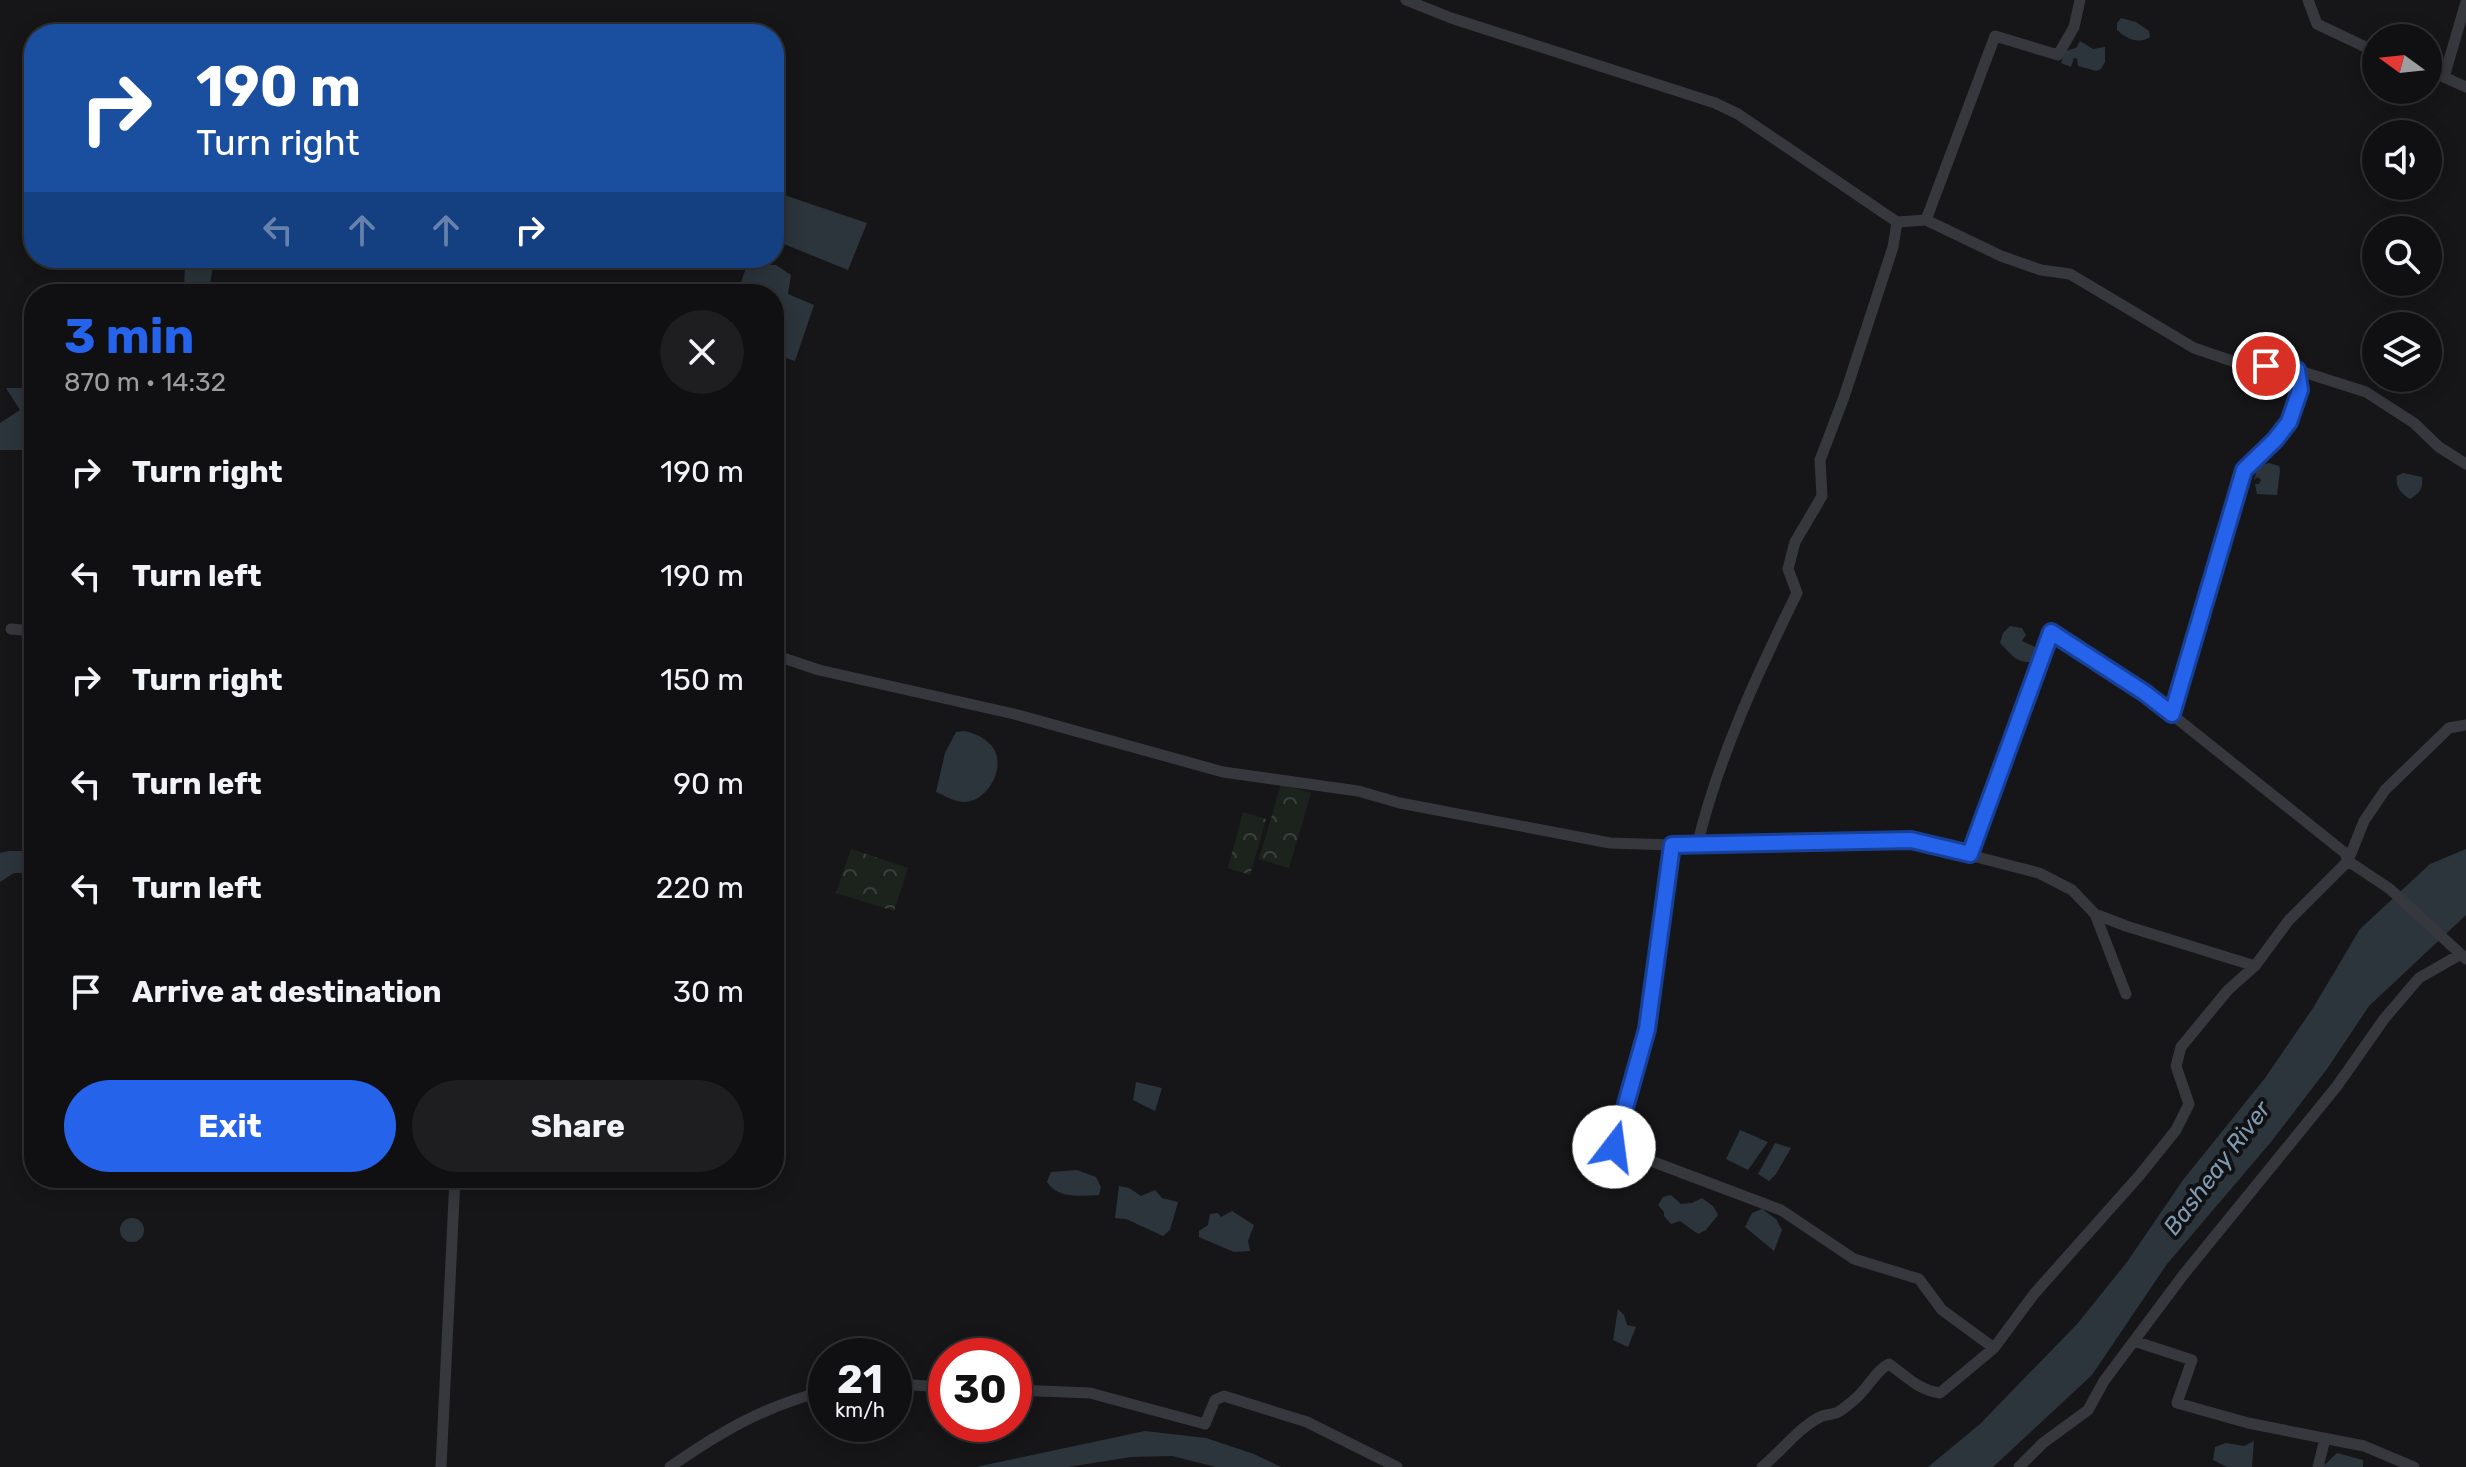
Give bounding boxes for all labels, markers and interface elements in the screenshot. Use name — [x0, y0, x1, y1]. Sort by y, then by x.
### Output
north arrow — [2362, 24, 2442, 104]
map controls — [2362, 24, 2442, 392]
text: 190 m — [196, 54, 361, 120]
icon: right — [64, 56, 168, 160]
button: sound — [2362, 120, 2442, 200]
text: Turn right — [196, 121, 360, 164]
icon: left — [256, 208, 300, 252]
icon: ahead — [340, 208, 384, 252]
icon: ahead — [424, 208, 468, 252]
icon: right — [508, 208, 552, 252]
button: search — [2362, 216, 2442, 296]
text: 3 min — [64, 308, 194, 365]
button: close — [660, 310, 744, 394]
button: layers — [2362, 312, 2442, 392]
pin — [2232, 332, 2300, 400]
icon: arrive — [2244, 344, 2288, 388]
text: 870 m · 14:32 — [64, 367, 226, 398]
icon: right — [64, 450, 108, 494]
text: Turn right — [132, 454, 283, 490]
text: 190 m — [660, 454, 744, 490]
icon: left — [64, 554, 108, 598]
text: Turn left — [132, 558, 262, 594]
text: 190 m — [660, 558, 744, 594]
icon: right — [64, 658, 108, 702]
text: Turn right — [132, 662, 283, 698]
text: 150 m — [660, 662, 744, 698]
icon: left — [64, 762, 108, 806]
text: Turn left — [132, 766, 262, 802]
text: 90 m — [673, 766, 744, 802]
icon: left — [64, 866, 108, 910]
text: Turn left — [132, 870, 262, 906]
text: 220 m — [656, 870, 744, 906]
icon: arrive — [64, 970, 108, 1014]
text: Arrive at destination — [132, 974, 442, 1010]
text: 30 m — [673, 974, 744, 1010]
button: Exit — [64, 1080, 396, 1172]
button: Share — [412, 1080, 744, 1172]
water label: Basheay River — [2158, 1095, 2277, 1240]
position arrow — [1572, 1105, 1656, 1189]
speed limit sign: 30 — [928, 1338, 1032, 1442]
text: 21 — [837, 1356, 883, 1403]
text: km/h — [835, 1398, 885, 1422]

